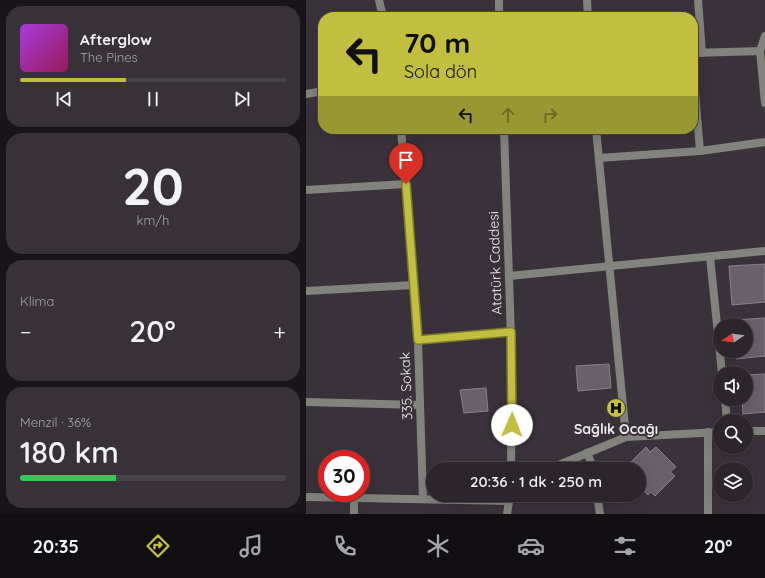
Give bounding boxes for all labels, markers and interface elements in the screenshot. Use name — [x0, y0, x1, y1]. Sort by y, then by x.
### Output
text: 70 m — [404, 25, 470, 60]
icon: left — [338, 28, 390, 80]
text: Afterglow — [80, 30, 152, 49]
text: The Pines — [80, 49, 138, 65]
text: Sola dön — [404, 60, 477, 83]
icon: previous — [53, 88, 75, 110]
icon: pause — [142, 88, 164, 110]
icon: next — [231, 88, 253, 110]
icon: left — [455, 104, 477, 126]
icon: ahead — [497, 104, 519, 126]
icon: right — [539, 104, 561, 126]
pin — [389, 143, 423, 184]
icon: arrive — [395, 149, 417, 171]
text: 20 — [122, 153, 184, 218]
street label: Atatürk Caddesi — [484, 211, 506, 315]
text: km/h — [137, 212, 169, 228]
text: Klima — [20, 293, 54, 309]
text: 20° — [129, 312, 176, 350]
text: − — [20, 318, 31, 346]
text: + — [274, 318, 286, 346]
north arrow — [713, 318, 753, 358]
map controls — [713, 318, 753, 502]
street label: 335. Sokak — [396, 352, 416, 420]
button: sound — [713, 366, 753, 406]
hospital icon: Sağlık Ocağı — [605, 397, 627, 419]
position arrow — [491, 404, 533, 446]
text: Menzil · 36% — [20, 414, 91, 430]
button: search — [713, 414, 753, 454]
place label: Sağlık Ocağı — [574, 420, 658, 438]
text: 180 km — [20, 433, 119, 471]
speed limit sign: 30 — [318, 450, 370, 502]
button: layers — [713, 462, 753, 502]
text: 20:36 · 1 dk · 250 m — [470, 472, 602, 491]
icon: directions — [144, 532, 172, 560]
icon: music — [237, 532, 265, 560]
icon: phone — [331, 532, 359, 560]
icon: climate — [424, 532, 452, 560]
icon: car — [517, 532, 545, 560]
icon: filters — [611, 532, 639, 560]
text: 20:35 — [33, 535, 79, 558]
text: 20° — [704, 535, 732, 558]

